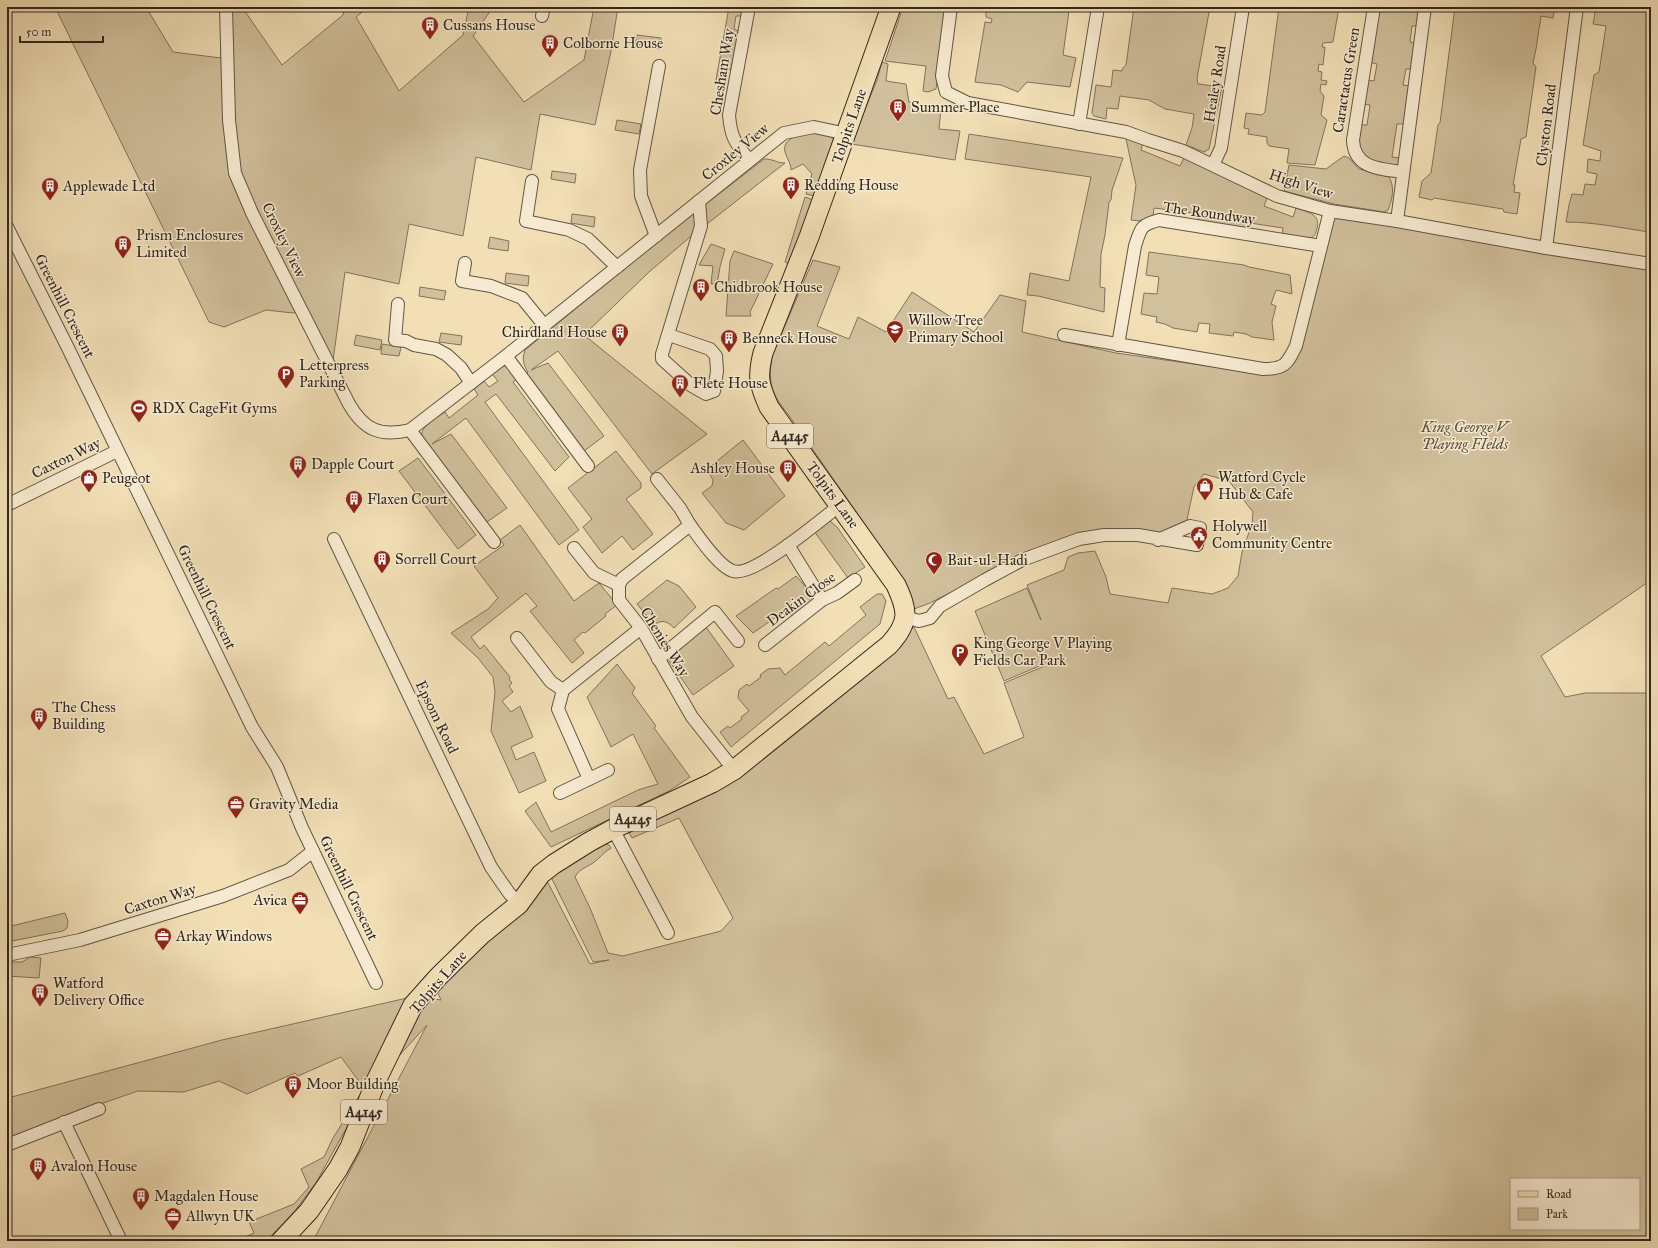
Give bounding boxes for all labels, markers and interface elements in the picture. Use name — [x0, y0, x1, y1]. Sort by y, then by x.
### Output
building icon: Cussans House — [420, 15, 440, 40]
place label: Cussans House — [443, 16, 535, 34]
scale bar — [20, 18, 103, 44]
text: 50 m — [26, 25, 51, 39]
street label: Chesham Way — [706, 26, 738, 117]
street label: Caractacus Green — [1329, 26, 1363, 134]
building icon: Colborne House — [540, 33, 560, 58]
place label: Colborne House — [563, 34, 663, 52]
street label: Healey Road — [1200, 44, 1230, 124]
street label: Clyston Road — [1532, 82, 1560, 167]
street label: Tolpits Lane — [828, 86, 870, 166]
building icon: Summer Place — [888, 97, 908, 122]
place label: Summer Place — [911, 98, 999, 116]
street label: Croxley View — [698, 119, 772, 184]
street label: High View — [1267, 165, 1335, 203]
building icon: Redding House — [781, 175, 801, 200]
building icon: Applewade Ltd — [40, 176, 60, 201]
place label: Redding House — [804, 176, 898, 194]
place label: Applewade Ltd — [62, 177, 156, 195]
street label: The Roundway — [1162, 198, 1257, 228]
street label: Croxley View — [258, 200, 310, 280]
place label: Prism Enclosures Limited — [136, 226, 243, 261]
building icon: Prism Enclosures Limited — [113, 234, 133, 259]
street label: Greenhill Crescent — [31, 251, 99, 362]
building icon: Chidbrook House — [691, 277, 711, 302]
place label: Chidbrook House — [714, 278, 823, 296]
place label: Willow Tree Primary School — [908, 311, 1005, 346]
school or university icon: Willow Tree Primary School — [885, 319, 905, 344]
building icon: Chirdland House — [610, 322, 630, 347]
place label: Chirdland House — [502, 323, 607, 341]
building icon: Benneck House — [719, 328, 739, 353]
place label: Benneck House — [742, 329, 837, 347]
place label: Letterpress Parking — [299, 356, 369, 391]
parking icon: Letterpress Parking — [276, 364, 296, 389]
building icon: Flete House — [670, 373, 690, 398]
place label: Flete House — [693, 374, 768, 392]
sports icon: RDX CageFit Gyms — [129, 398, 149, 423]
place label: RDX CageFit Gyms — [152, 399, 277, 417]
park label: King George V Playing FIelds — [1420, 418, 1511, 453]
road number: A4145 — [767, 424, 813, 448]
street label: Caxton Way — [29, 433, 104, 482]
building icon: Dapple Court — [288, 454, 308, 479]
place label: Dapple Court — [311, 455, 395, 473]
building icon: Ashley House — [778, 458, 798, 483]
street label: Tolpits Lane — [803, 458, 863, 532]
place label: Ashley House — [689, 459, 775, 477]
shop icon: Peugeot — [79, 468, 99, 493]
place label: Watford Cycle Hub & Cafe — [1218, 468, 1306, 503]
place label: Peugeot — [102, 469, 151, 487]
shop icon: Watford Cycle Hub & Cafe — [1195, 476, 1215, 501]
building icon: Flaxen Court — [344, 489, 364, 514]
place label: Flaxen Court — [367, 490, 449, 508]
place label: Holywell Community Centre — [1212, 517, 1332, 552]
public building icon: Holywell Community Centre — [1189, 525, 1209, 550]
street label: Greenhill Crescent — [174, 542, 240, 653]
building icon: Sorrell Court — [372, 549, 392, 574]
place label: Sorrell Court — [395, 550, 478, 568]
mosque icon: Bait-ul-Hadi — [924, 550, 944, 575]
place label: Bait-ul-Hadi — [947, 551, 1028, 569]
street label: Deakin Close — [763, 568, 839, 630]
street label: Chenies Way — [637, 604, 694, 681]
place label: King George V Playing Fields Car Park — [973, 634, 1113, 669]
parking icon: King George V Playing Fields Car Park — [950, 642, 970, 667]
street label: Epsom Road — [412, 677, 463, 757]
place label: The Chess Building — [52, 698, 116, 733]
building icon: The Chess Building — [29, 706, 49, 731]
office icon: Gravity Media — [226, 794, 246, 819]
place label: Gravity Media — [249, 795, 339, 813]
road number: A4145 — [610, 807, 656, 831]
street label: Greenhill Crescent — [316, 833, 382, 944]
street label: Caxton Way — [122, 879, 199, 918]
office icon: Avica — [290, 890, 310, 915]
place label: Avica — [253, 891, 288, 909]
office icon: Arkay Windows — [153, 926, 173, 951]
place label: Arkay Windows — [175, 927, 272, 945]
street label: Tolpits Lane — [406, 947, 470, 1017]
place label: Watford Delivery Office — [53, 974, 144, 1009]
building icon: Watford Delivery Office — [30, 982, 50, 1007]
building icon: Moor Building — [283, 1074, 303, 1099]
place label: Moor Building — [306, 1075, 399, 1093]
road number: A4145 — [341, 1100, 387, 1124]
building icon: Avalon House — [28, 1156, 48, 1181]
place label: Avalon House — [50, 1157, 137, 1175]
legend — [1510, 1178, 1640, 1230]
building icon: Magdalen House — [131, 1186, 151, 1211]
place label: Magdalen House — [154, 1187, 258, 1205]
text: Road — [1546, 1187, 1572, 1201]
office icon: Allwyn UK — [163, 1206, 183, 1231]
place label: Allwyn UK — [185, 1207, 255, 1225]
text: Park — [1546, 1207, 1568, 1221]

